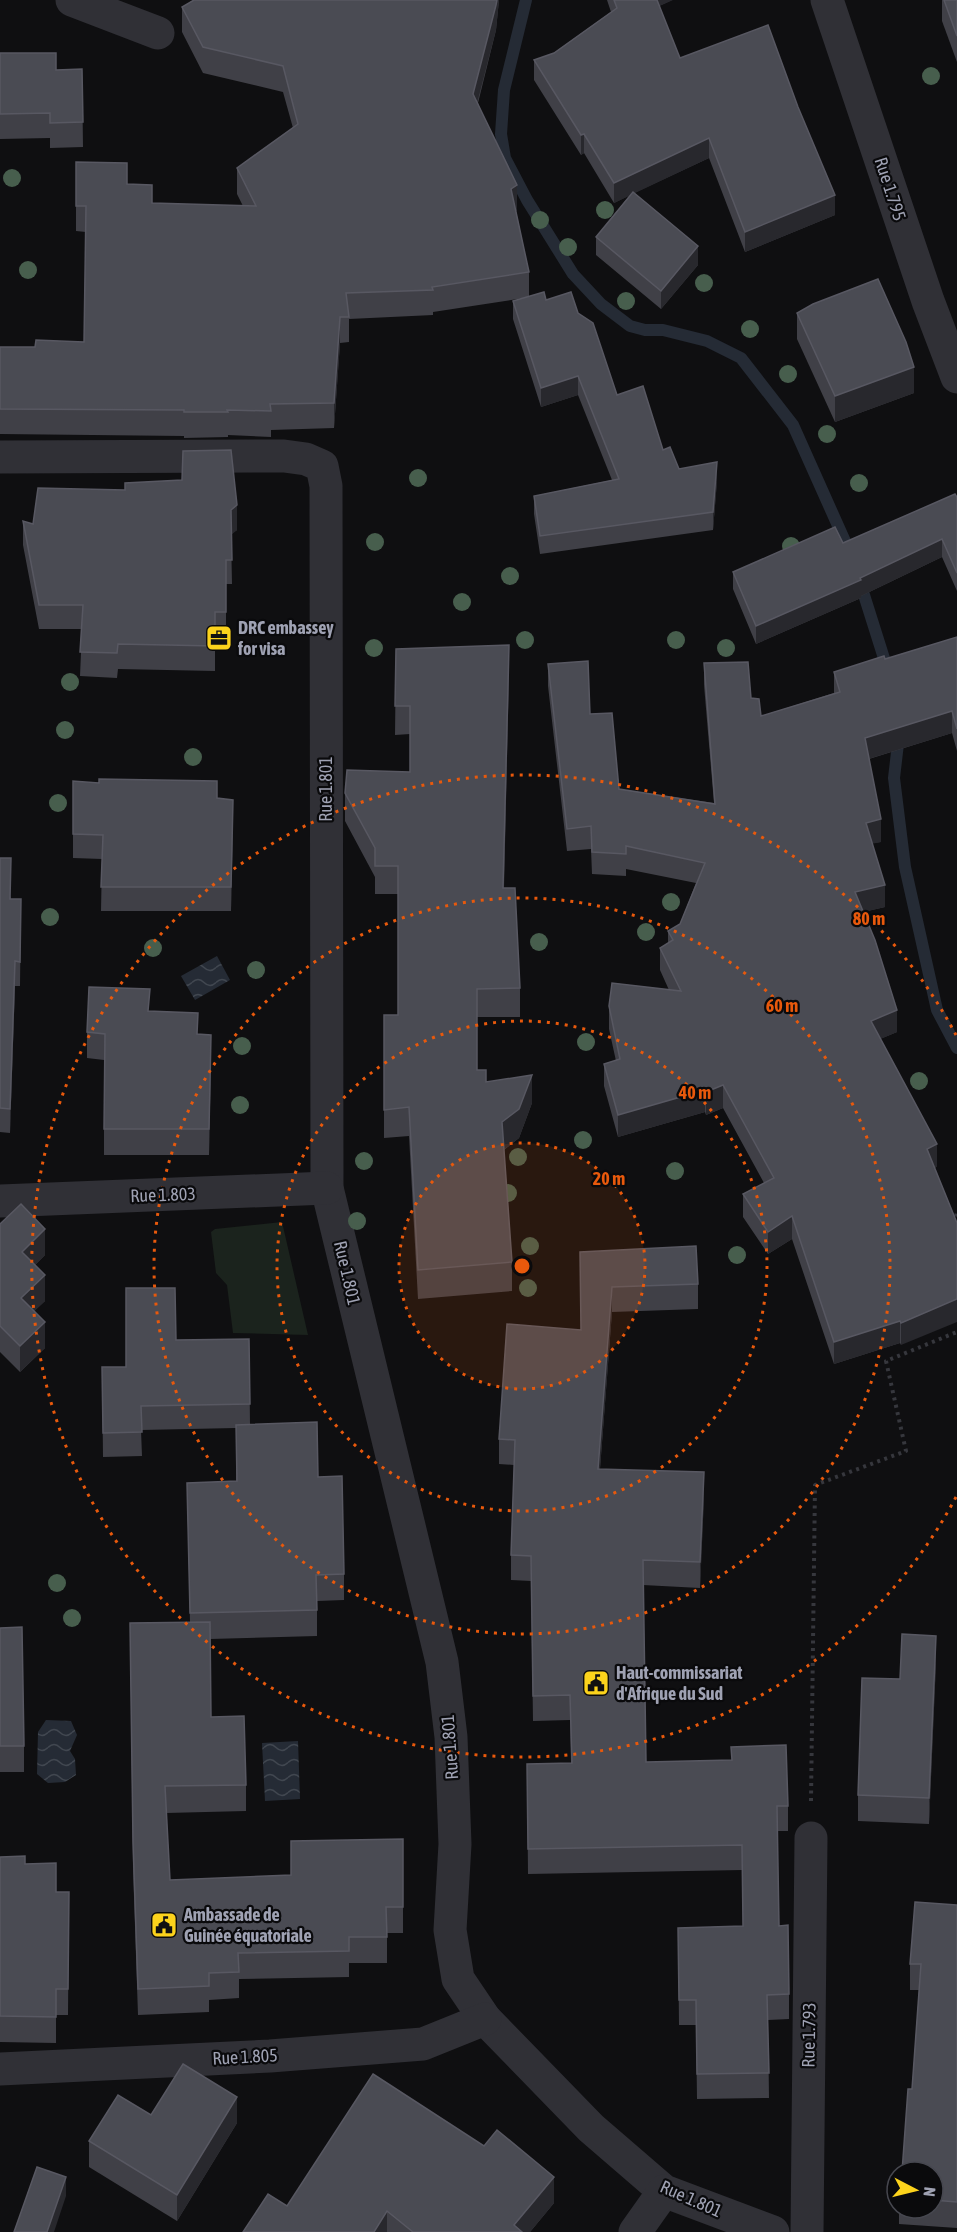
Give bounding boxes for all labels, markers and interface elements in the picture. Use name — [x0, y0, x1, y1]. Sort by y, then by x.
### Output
street label: Rue 1.795 — [870, 155, 911, 223]
place label: DRC embassey for visa — [237, 617, 334, 659]
office icon: DRC embassey for visa — [204, 623, 234, 653]
street label: Rue 1.801 — [315, 756, 336, 822]
text: 80 m — [853, 908, 885, 929]
text: 60 m — [766, 995, 798, 1016]
text: 40 m — [678, 1082, 711, 1103]
text: 20 m — [593, 1168, 625, 1189]
street label: Rue 1.803 — [130, 1183, 196, 1206]
street label: Rue 1.801 — [330, 1239, 365, 1307]
centre of rings — [512, 1256, 532, 1276]
place label: Haut-commissariat d'Afrique du Sud — [616, 1662, 743, 1704]
public building icon: Haut-commissariat d'Afrique du Sud — [581, 1668, 611, 1698]
street label: Rue 1.801 — [437, 1714, 462, 1780]
place label: Ambassade de Guinée équatoriale — [183, 1904, 312, 1946]
public building icon: Ambassade de Guinée équatoriale — [149, 1910, 179, 1940]
street label: Rue 1.793 — [797, 2002, 820, 2068]
street label: Rue 1.805 — [212, 2044, 278, 2069]
north arrow — [885, 2160, 945, 2220]
street label: Rue 1.801 — [657, 2176, 725, 2221]
text: N — [920, 2186, 939, 2198]

